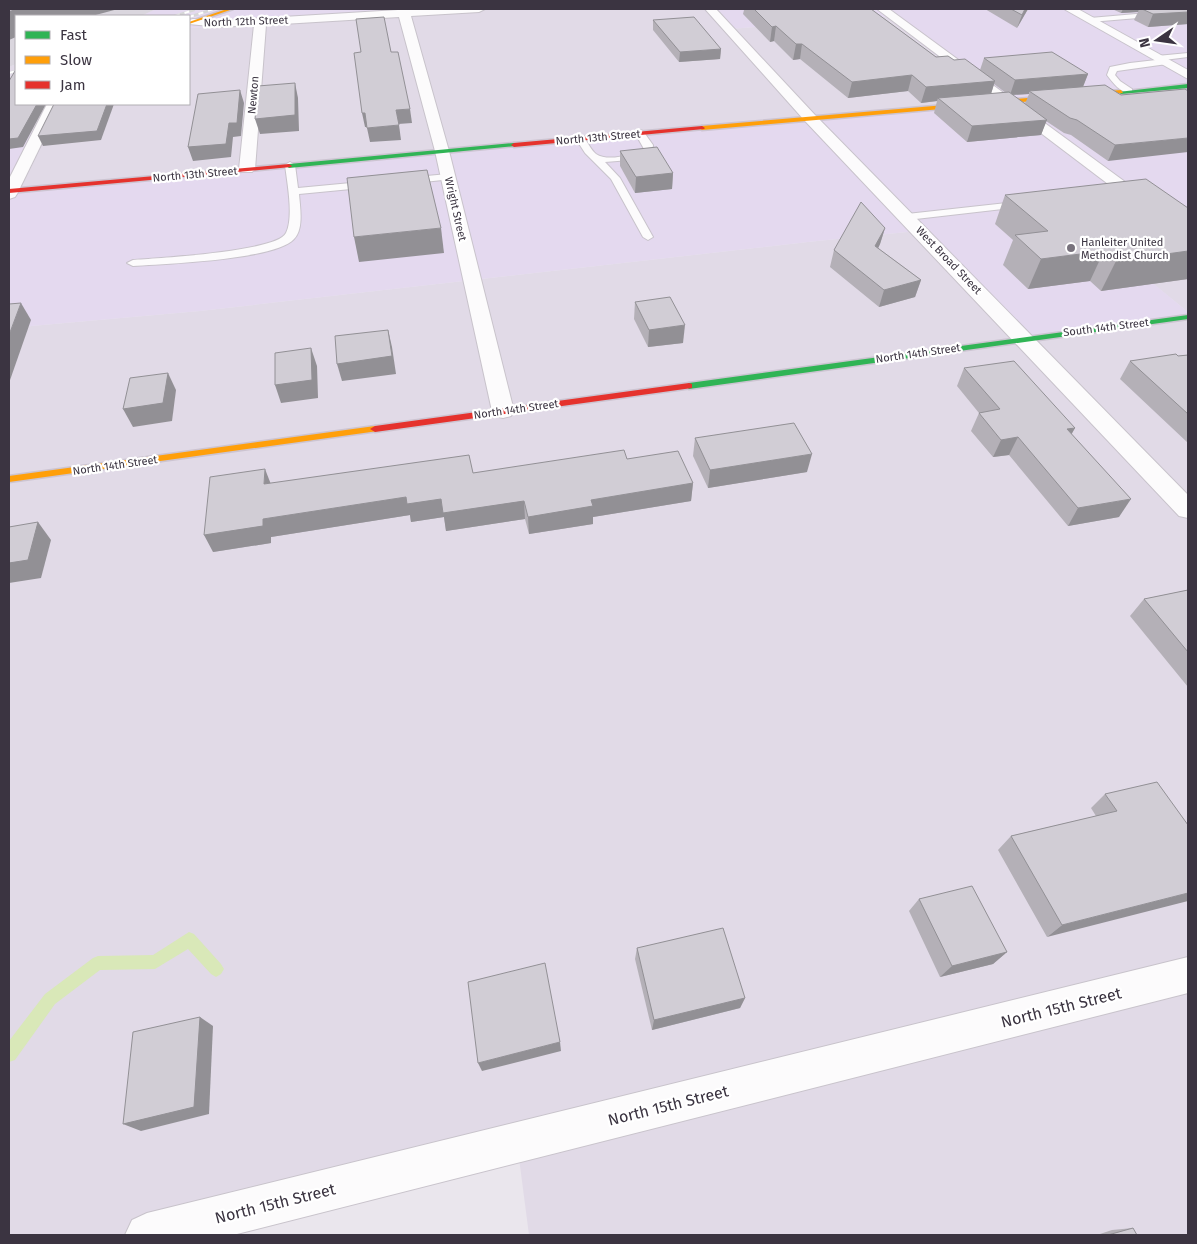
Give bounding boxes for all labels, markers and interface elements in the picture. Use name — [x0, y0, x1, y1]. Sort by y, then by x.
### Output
street label: North 12th Street — [203, 14, 289, 29]
legend — [15, 15, 190, 105]
north arrow — [1132, 15, 1182, 65]
text: Fast — [60, 26, 87, 44]
text: N — [1135, 36, 1154, 49]
text: Slow — [60, 51, 92, 69]
text: Jam — [60, 76, 86, 94]
street label: Newton — [245, 76, 262, 115]
street label: North 13th Street — [555, 127, 641, 148]
street label: North 13th Street — [152, 164, 238, 185]
street label: Wright Street — [442, 176, 469, 242]
street label: West Broad Street — [913, 224, 984, 297]
place label: Hanleiter United Methodist Church — [1081, 236, 1169, 262]
marker: Hanleiter United Methodist Church — [1065, 242, 1077, 254]
street label: South 14th Street — [1063, 316, 1150, 339]
street label: North 14th Street — [875, 341, 961, 366]
street label: North 14th Street — [473, 397, 559, 422]
street label: North 14th Street — [72, 453, 158, 478]
street label: North 15th Street — [999, 983, 1124, 1032]
street label: North 15th Street — [606, 1081, 731, 1130]
street label: North 15th Street — [213, 1179, 338, 1228]

